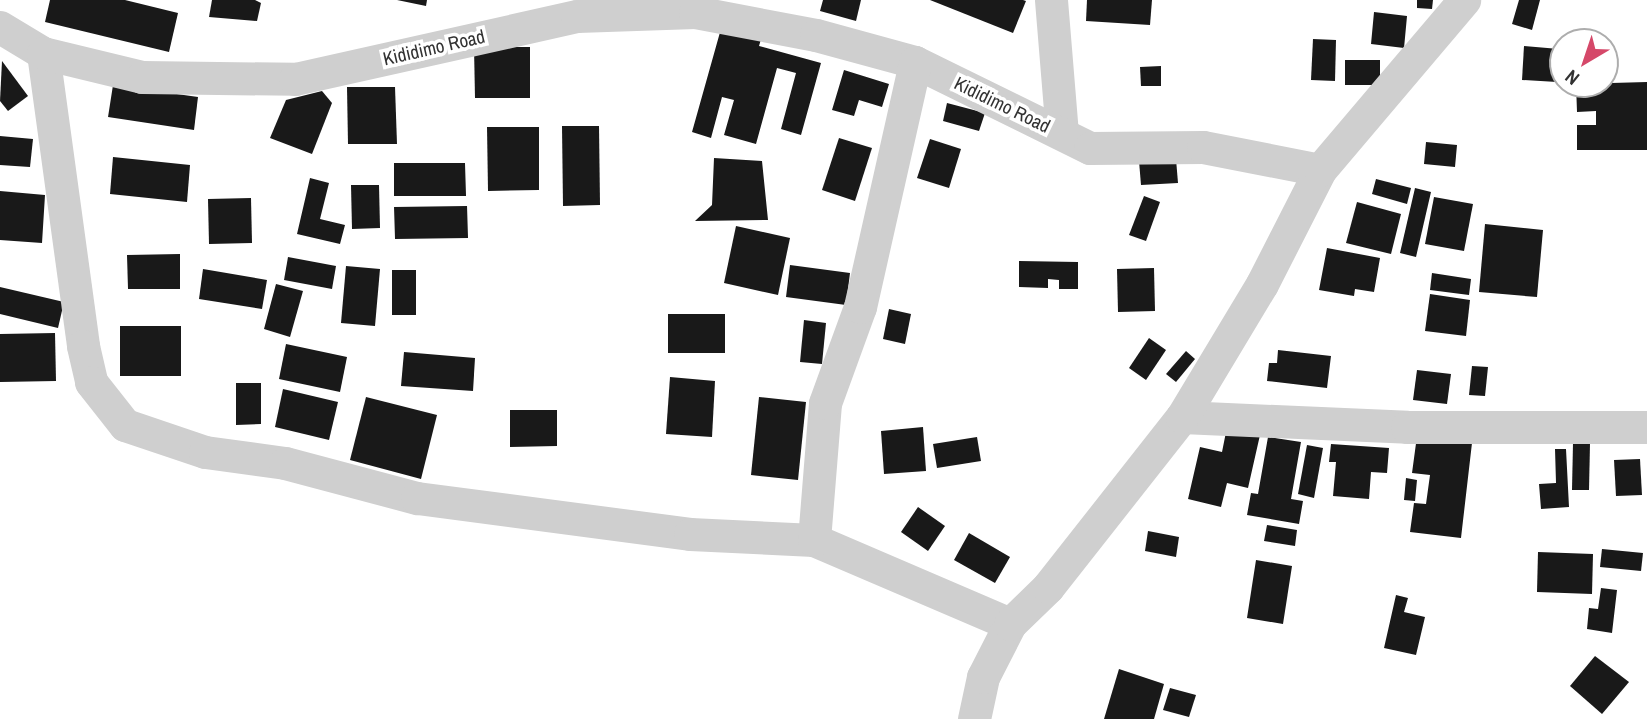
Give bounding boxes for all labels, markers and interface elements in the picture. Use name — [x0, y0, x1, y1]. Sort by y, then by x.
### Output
street label: Kididimo Road — [381, 25, 487, 71]
north arrow — [1549, 28, 1619, 98]
text: N — [1559, 64, 1585, 91]
street label: Kididimo Road — [950, 72, 1054, 138]

